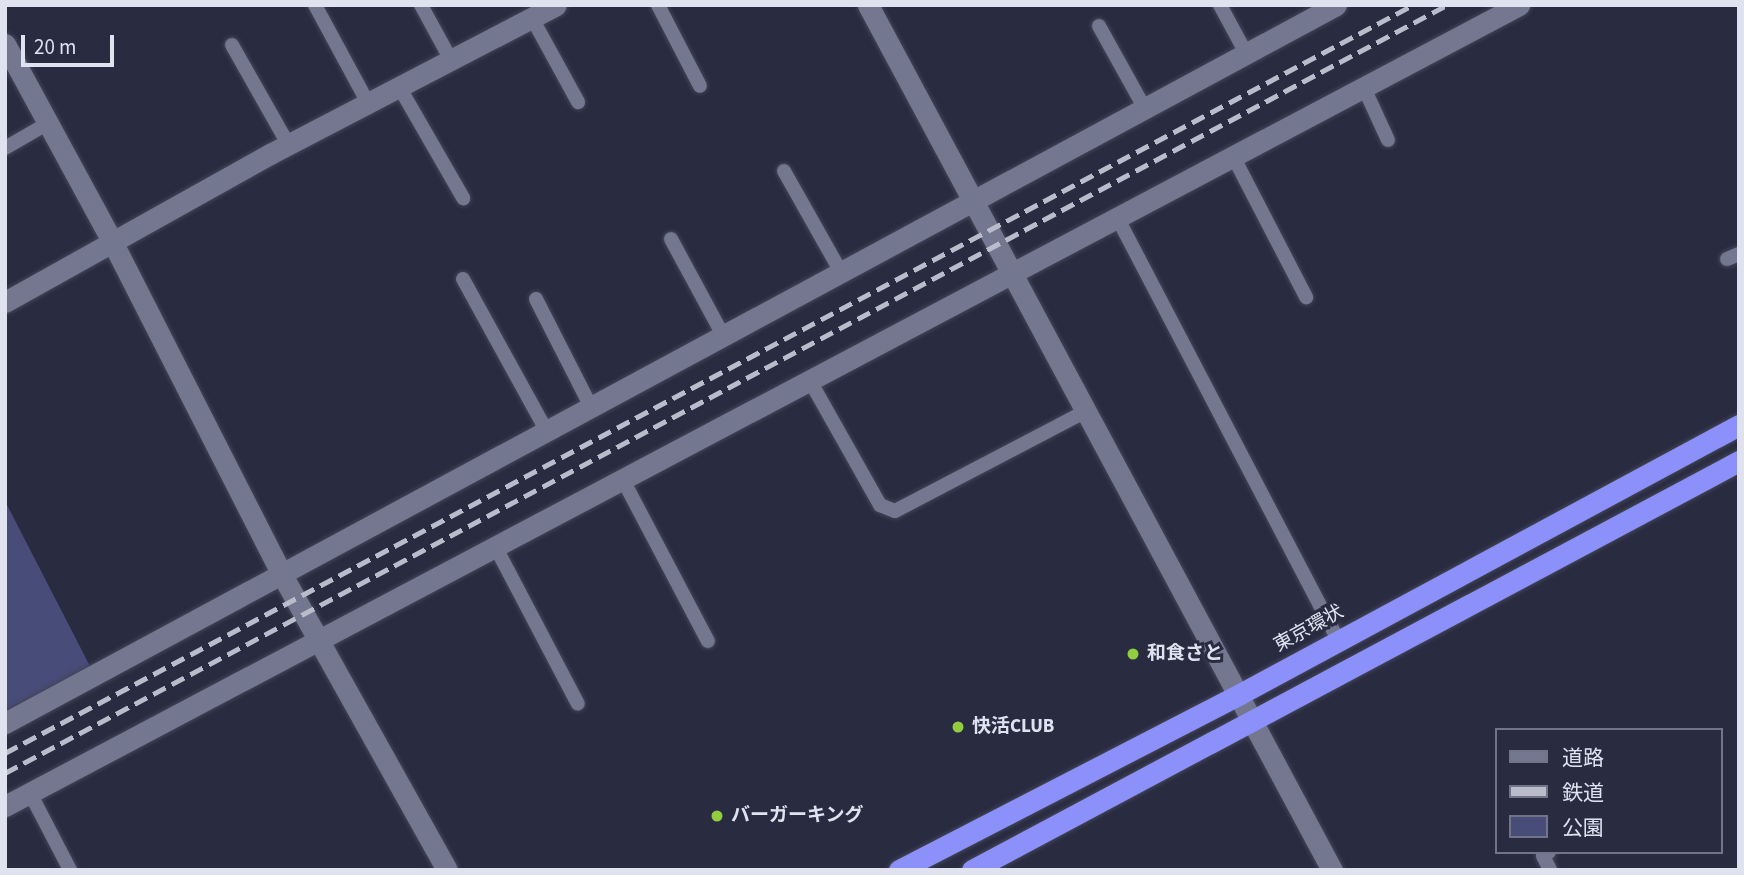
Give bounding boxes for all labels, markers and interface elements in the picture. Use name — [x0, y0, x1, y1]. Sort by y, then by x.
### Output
scale bar — [24, 21, 117, 65]
text: 20 m — [34, 32, 76, 62]
street label: 東京環状 — [1270, 601, 1348, 657]
place label: 和食さと — [1147, 643, 1223, 665]
marker: 和食さと — [1125, 646, 1141, 662]
place label: 快活CLUB — [972, 716, 1054, 738]
marker: 快活CLUB — [950, 719, 966, 735]
legend — [1496, 728, 1723, 854]
text: 道路 — [1562, 743, 1604, 773]
text: 鉄道 — [1562, 778, 1604, 808]
place label: バーガーキング — [731, 805, 864, 827]
marker: バーガーキング — [709, 808, 725, 824]
text: 公園 — [1562, 813, 1604, 843]

